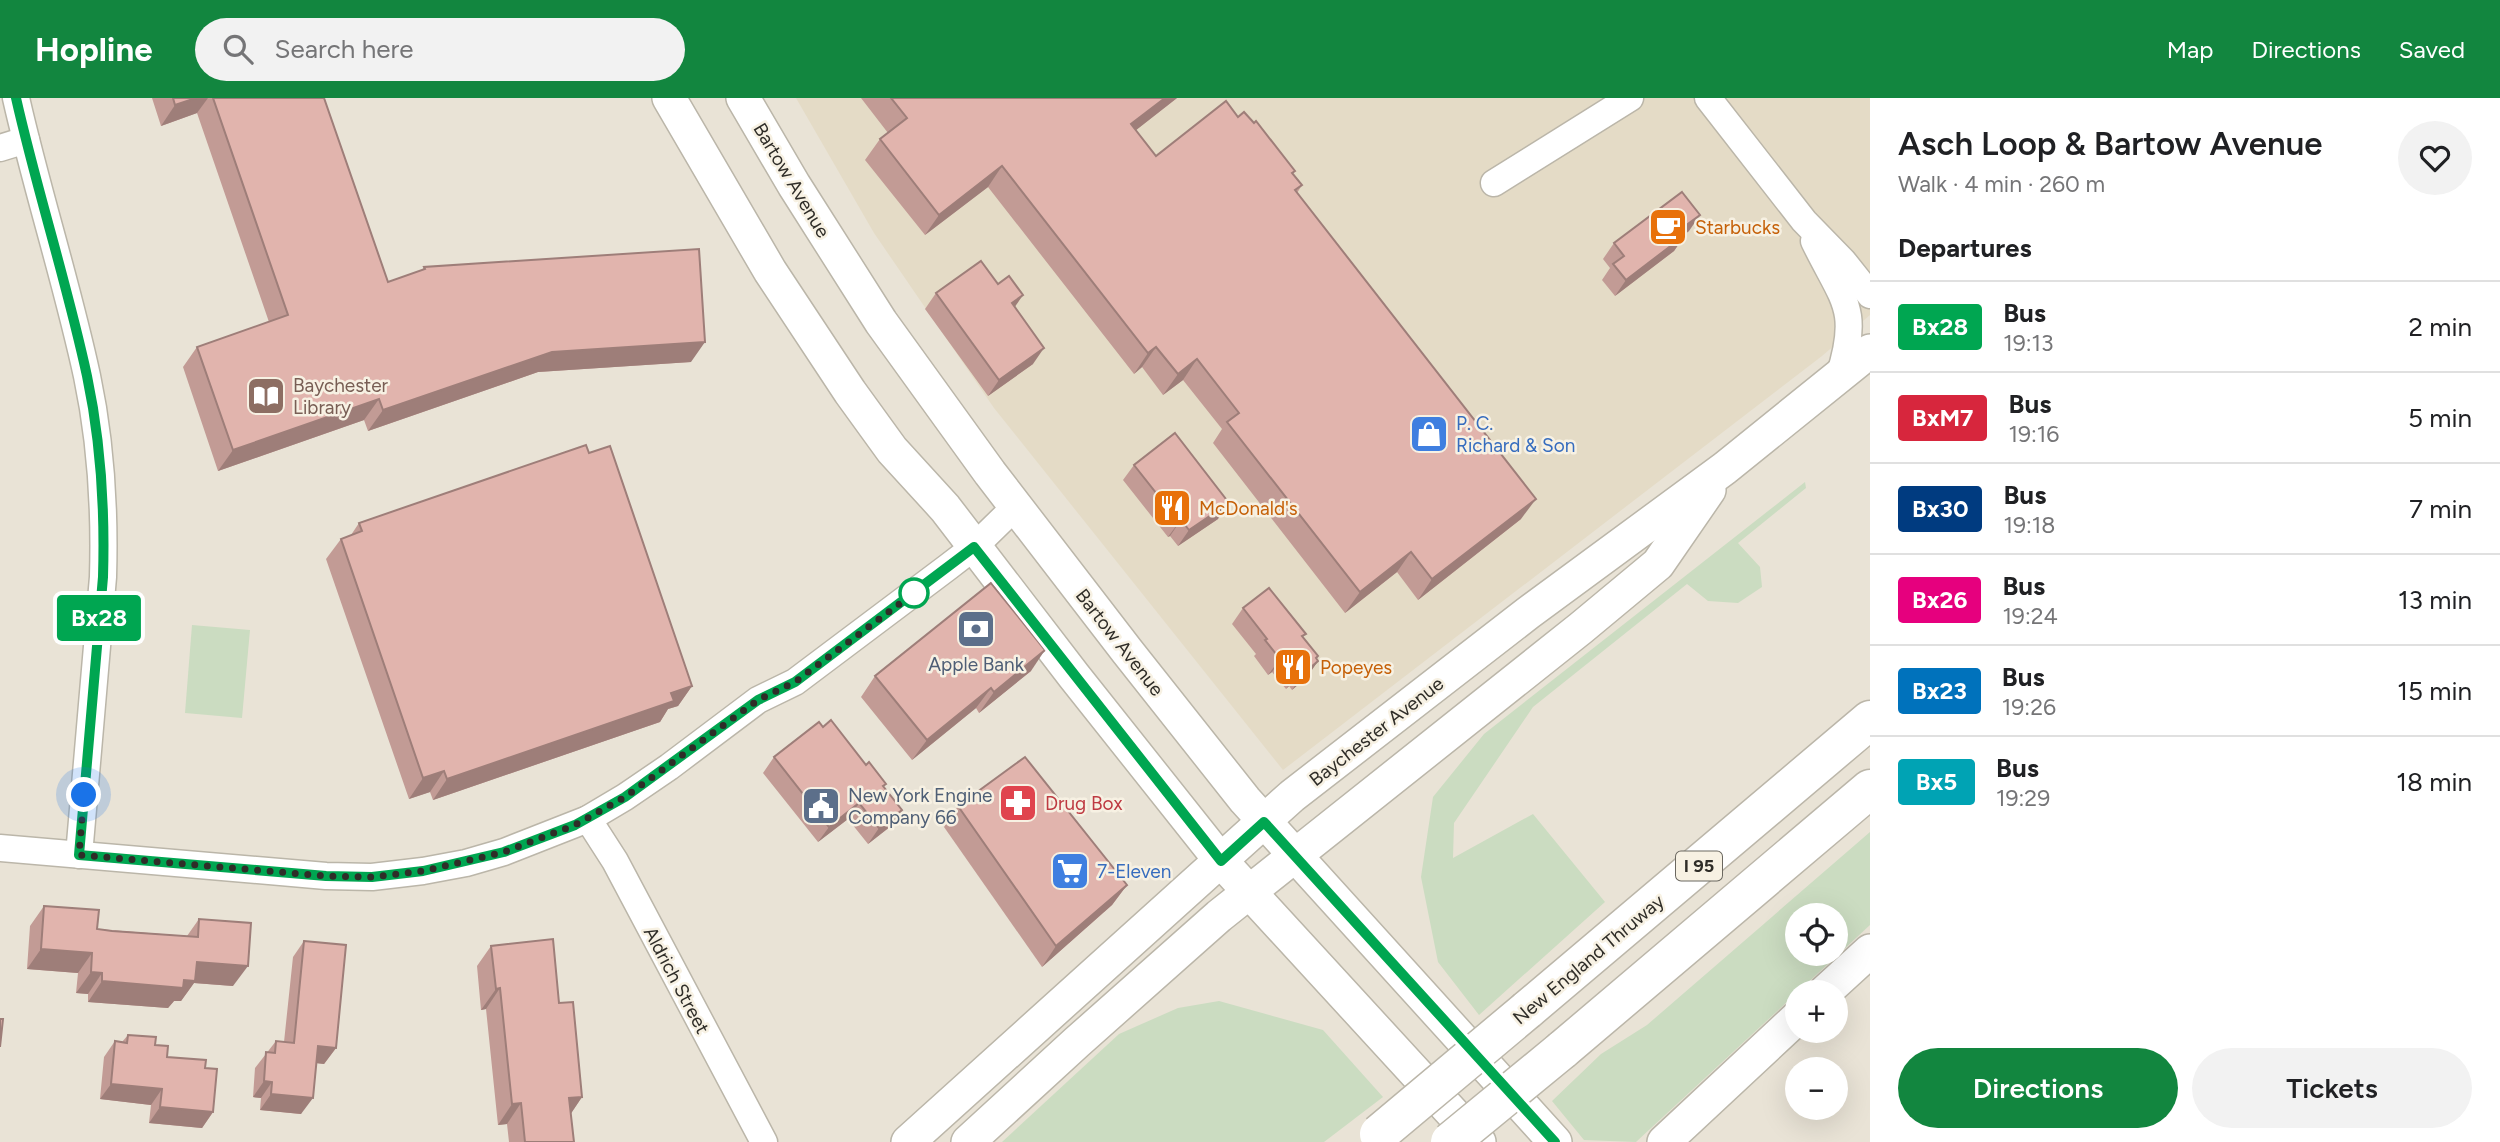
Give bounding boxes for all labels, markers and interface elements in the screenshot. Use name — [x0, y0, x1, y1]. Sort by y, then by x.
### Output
search box — [195, 18, 685, 81]
text: Hopline — [35, 30, 153, 69]
icon: search — [219, 30, 257, 68]
text: Search here — [275, 33, 413, 65]
text: Map — [2167, 35, 2213, 64]
text: Directions — [2251, 35, 2361, 64]
text: Saved — [2399, 35, 2465, 64]
street label: Bartow Avenue — [748, 119, 835, 242]
button: heart — [2398, 121, 2472, 195]
text: Asch Loop & Bartow Avenue — [1898, 124, 2322, 163]
text: Walk · 4 min · 260 m — [1898, 170, 2105, 198]
cafe icon: Starbucks — [1647, 206, 1689, 248]
place label: Starbucks — [1695, 216, 1780, 239]
text: Departures — [1898, 232, 2032, 264]
text: Bus — [2003, 297, 2046, 329]
text: 2 min — [2408, 311, 2472, 343]
text: Bx28 — [1912, 312, 1968, 341]
text: 19:13 — [2003, 329, 2054, 357]
place label: Baychester Library — [293, 374, 389, 419]
library icon: Baychester Library — [245, 375, 287, 417]
text: Bus — [2008, 388, 2051, 420]
text: 5 min — [2408, 402, 2472, 434]
text: BxM7 — [1912, 403, 1973, 432]
place label: P. C. Richard & Son — [1456, 412, 1575, 457]
shop icon: P. C. Richard & Son — [1408, 413, 1450, 455]
text: 19:16 — [2008, 420, 2059, 448]
text: Bus — [2003, 479, 2046, 511]
restaurant icon: McDonald's — [1151, 487, 1193, 529]
text: 7 min — [2409, 493, 2472, 525]
text: Bx30 — [1912, 494, 1968, 523]
place label: McDonald's — [1199, 497, 1298, 520]
text: 19:18 — [2003, 511, 2055, 539]
text: Bus — [2002, 570, 2045, 602]
unlabelled marker — [899, 578, 929, 608]
street label: Bartow Avenue — [1071, 584, 1169, 700]
text: 13 min — [2398, 584, 2472, 616]
text: Bx26 — [1912, 585, 1967, 614]
line badge: Bx28 — [50, 595, 148, 641]
text: 19:24 — [2002, 602, 2058, 630]
text: Bx28 — [71, 603, 127, 632]
bank icon: Apple Bank — [955, 608, 997, 650]
restaurant icon: Popeyes — [1272, 646, 1314, 688]
place label: Apple Bank — [928, 653, 1025, 676]
place label: Popeyes — [1320, 656, 1392, 679]
text: Bus — [2002, 661, 2045, 693]
street label: Baychester Avenue — [1305, 672, 1448, 791]
text: 15 min — [2397, 675, 2472, 707]
text: Bx23 — [1912, 676, 1967, 705]
text: 19:26 — [2002, 693, 2056, 721]
text: Bus — [1996, 752, 2039, 784]
text: 18 min — [2396, 766, 2472, 798]
text: Bx5 — [1916, 767, 1957, 796]
your location — [66, 777, 101, 812]
pharmacy icon: Drug Box — [997, 782, 1039, 824]
place label: New York Engine Company 66 — [848, 784, 993, 829]
text: 19:29 — [1996, 784, 2050, 812]
public building icon: New York Engine Company 66 — [800, 785, 842, 827]
place label: Drug Box — [1045, 792, 1123, 815]
supermarket icon: 7-Eleven — [1049, 850, 1091, 892]
road number: I 95 — [1676, 852, 1722, 880]
place label: 7-Eleven — [1097, 860, 1171, 883]
street label: New England Thruway — [1508, 889, 1669, 1029]
map controls — [1785, 903, 1848, 1120]
button: locate — [1785, 903, 1848, 966]
street label: Aldrich Street — [639, 923, 714, 1038]
button: + — [1785, 980, 1848, 1043]
button: Directions — [1898, 1048, 2178, 1128]
button: Tickets — [2192, 1048, 2472, 1128]
button: − — [1785, 1057, 1848, 1120]

